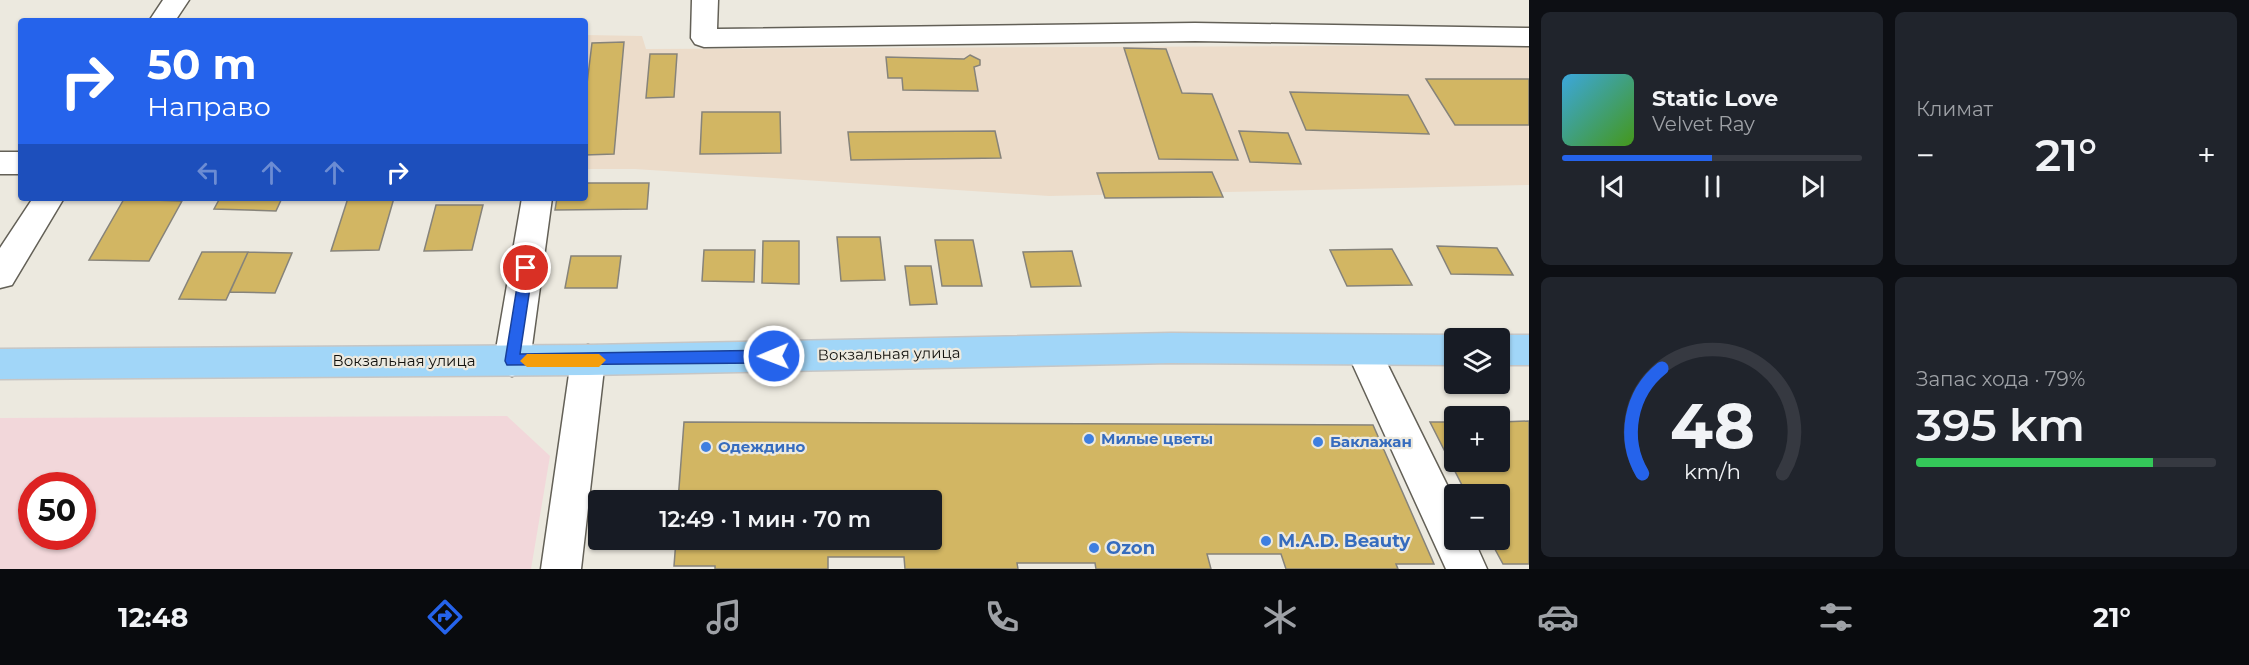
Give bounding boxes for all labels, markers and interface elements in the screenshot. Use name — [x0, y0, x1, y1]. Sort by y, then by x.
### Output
text: 50 m — [147, 38, 256, 90]
icon: right — [48, 42, 126, 120]
text: Static Love — [1652, 85, 1778, 112]
text: Направо — [147, 90, 271, 123]
text: Климат — [1916, 97, 1993, 121]
text: Velvet Ray — [1652, 112, 1755, 136]
text: 21° — [2035, 127, 2097, 182]
text: − — [1916, 135, 1935, 175]
text: + — [2197, 135, 2216, 175]
icon: left — [192, 156, 225, 189]
icon: ahead — [255, 156, 288, 189]
icon: ahead — [318, 156, 351, 189]
icon: right — [381, 156, 414, 189]
icon: previous — [1596, 170, 1629, 203]
icon: pause — [1696, 170, 1729, 203]
icon: next — [1796, 170, 1829, 203]
pin — [500, 242, 551, 293]
icon: arrive — [509, 251, 542, 284]
position arrow — [742, 324, 806, 388]
map controls — [1444, 328, 1510, 550]
button: layers — [1444, 328, 1510, 394]
street label: Вокзальная улица — [817, 343, 961, 364]
street label: Вокзальная улица — [333, 351, 475, 370]
text: Запас хода · 79% — [1916, 367, 2085, 391]
text: 48 — [1670, 388, 1754, 464]
text: 395 km — [1916, 397, 2085, 452]
button: + — [1444, 406, 1510, 472]
place label: Милые цветы — [1101, 429, 1213, 448]
marker: Милые цветы — [1082, 432, 1096, 446]
place label: Баклажан — [1330, 432, 1412, 451]
marker: Баклажан — [1311, 435, 1325, 449]
place label: Одеждино — [718, 437, 806, 456]
marker: Одеждино — [699, 440, 713, 454]
text: km/h — [1683, 458, 1741, 484]
speed limit sign: 50 — [18, 472, 96, 550]
button: − — [1444, 484, 1510, 550]
text: 12:49 · 1 мин · 70 m — [659, 506, 871, 533]
place label: M.A.D. Beauty — [1278, 530, 1411, 552]
marker: M.A.D. Beauty — [1259, 534, 1273, 548]
place label: Ozon — [1106, 537, 1155, 559]
marker: Ozon — [1087, 541, 1101, 555]
icon: directions — [424, 596, 466, 638]
icon: music — [703, 596, 745, 638]
icon: phone — [981, 596, 1023, 638]
icon: climate — [1259, 596, 1301, 638]
icon: car — [1537, 596, 1579, 638]
icon: filters — [1815, 596, 1857, 638]
text: 12:48 — [118, 601, 188, 634]
text: 21° — [2093, 601, 2131, 634]

